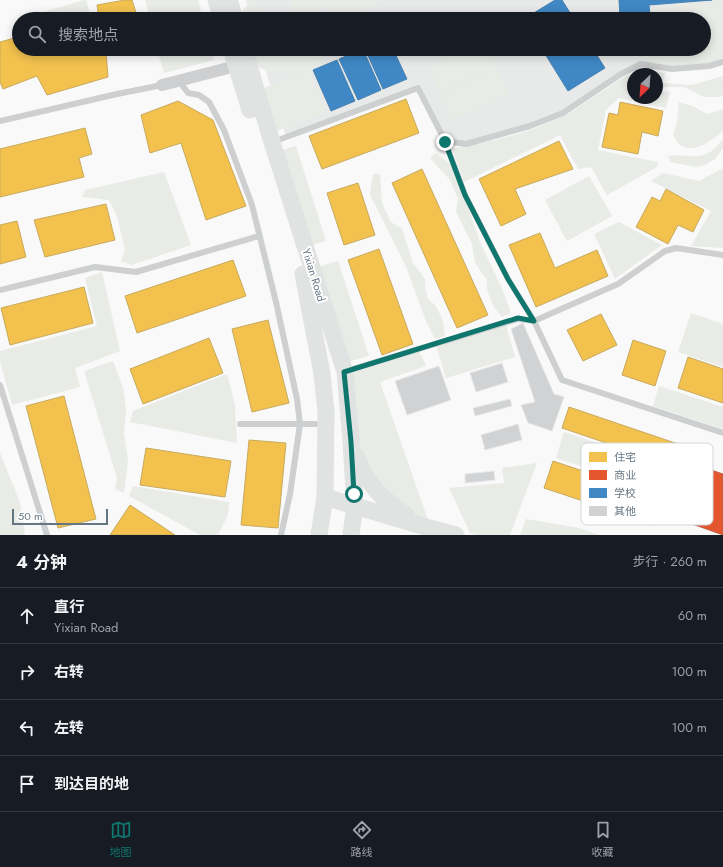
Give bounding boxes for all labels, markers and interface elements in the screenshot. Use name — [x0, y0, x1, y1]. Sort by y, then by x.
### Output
search box — [12, 12, 711, 56]
icon: search — [26, 23, 48, 45]
text: 搜索地点 — [58, 24, 118, 46]
north arrow — [627, 68, 663, 104]
route end — [436, 133, 454, 151]
street label: Yixian Road — [298, 247, 330, 303]
legend — [581, 443, 713, 525]
text: 住宅 — [614, 449, 636, 465]
text: 商业 — [614, 467, 636, 483]
route start — [345, 485, 363, 503]
text: 学校 — [614, 485, 636, 501]
text: 其他 — [614, 503, 636, 519]
scale bar — [12, 507, 108, 526]
text: 50 m — [18, 508, 43, 524]
text: 4 分钟 — [16, 550, 67, 574]
text: 步行 · 260 m — [633, 552, 707, 571]
text: 直行 — [54, 596, 84, 618]
icon: ahead — [16, 605, 38, 627]
text: 60 m — [678, 606, 707, 625]
text: Yixian Road — [54, 618, 119, 637]
icon: right — [16, 661, 38, 683]
text: 右转 — [54, 661, 84, 683]
text: 100 m — [672, 662, 707, 681]
icon: left — [16, 717, 38, 739]
text: 左转 — [54, 717, 84, 739]
text: 100 m — [672, 718, 707, 737]
icon: arrive — [16, 773, 38, 795]
text: 到达目的地 — [54, 773, 129, 795]
tab: 地图 — [110, 819, 132, 860]
tab: 路线 — [351, 819, 373, 860]
tab: 收藏 — [592, 819, 614, 860]

